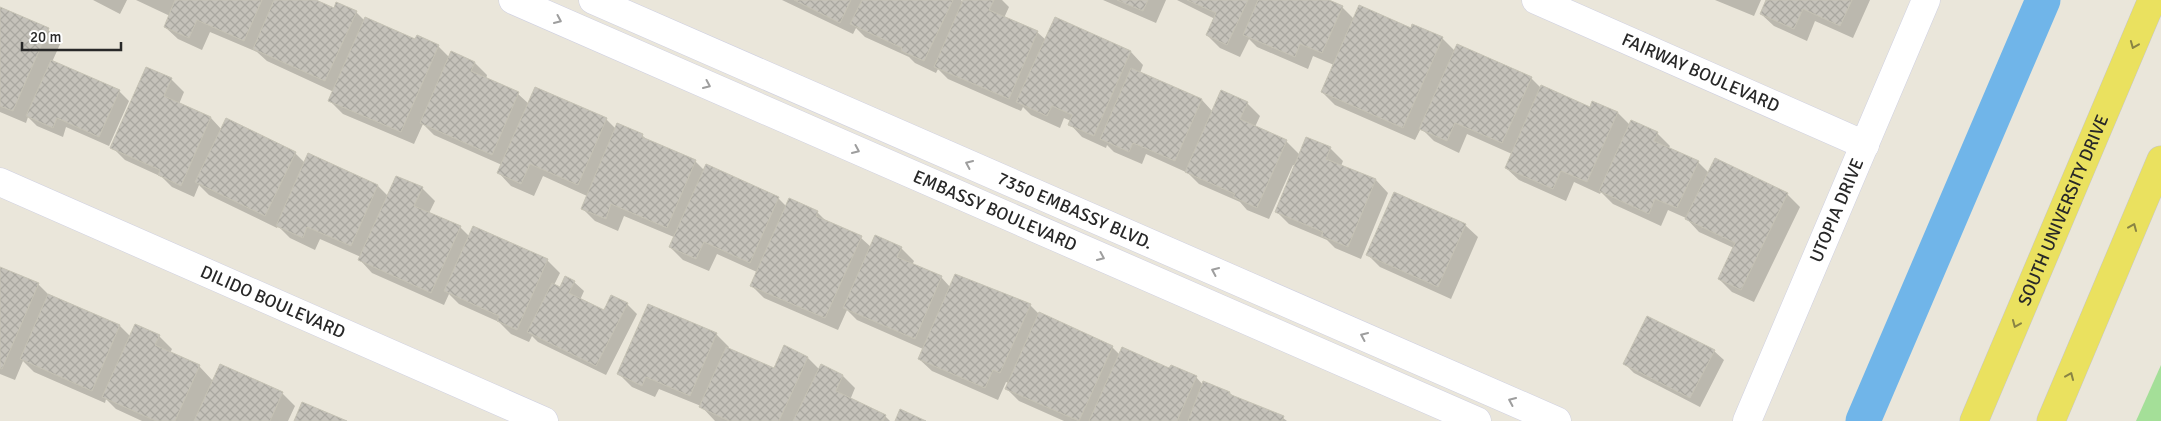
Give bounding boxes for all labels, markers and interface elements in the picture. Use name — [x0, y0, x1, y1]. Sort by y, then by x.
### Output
one-way arrow — [553, 13, 562, 24]
scale bar — [22, 20, 121, 52]
text: 20 m — [30, 28, 61, 46]
street label: FAIRWAY BOULEVARD — [1618, 28, 1783, 117]
one-way arrow — [2130, 40, 2140, 49]
one-way arrow — [702, 78, 711, 89]
street label: SOUTH UNIVERSITY DRIVE — [2013, 111, 2113, 309]
one-way arrow — [851, 143, 860, 154]
street label: UTOPIA DRIVE — [1805, 155, 1868, 266]
one-way arrow — [965, 160, 974, 171]
street label: EMBASSY BOULEVARD — [910, 165, 1080, 256]
street label: 7350 EMBASSY BLVD. — [994, 167, 1156, 254]
one-way arrow — [2127, 223, 2137, 231]
one-way arrow — [1096, 250, 1105, 261]
street label: DILIDO BOULEVARD — [197, 260, 349, 343]
one-way arrow — [1211, 267, 1220, 278]
one-way arrow — [2012, 319, 2023, 328]
one-way arrow — [1360, 332, 1369, 343]
one-way arrow — [2063, 372, 2074, 381]
one-way arrow — [1508, 397, 1517, 408]

